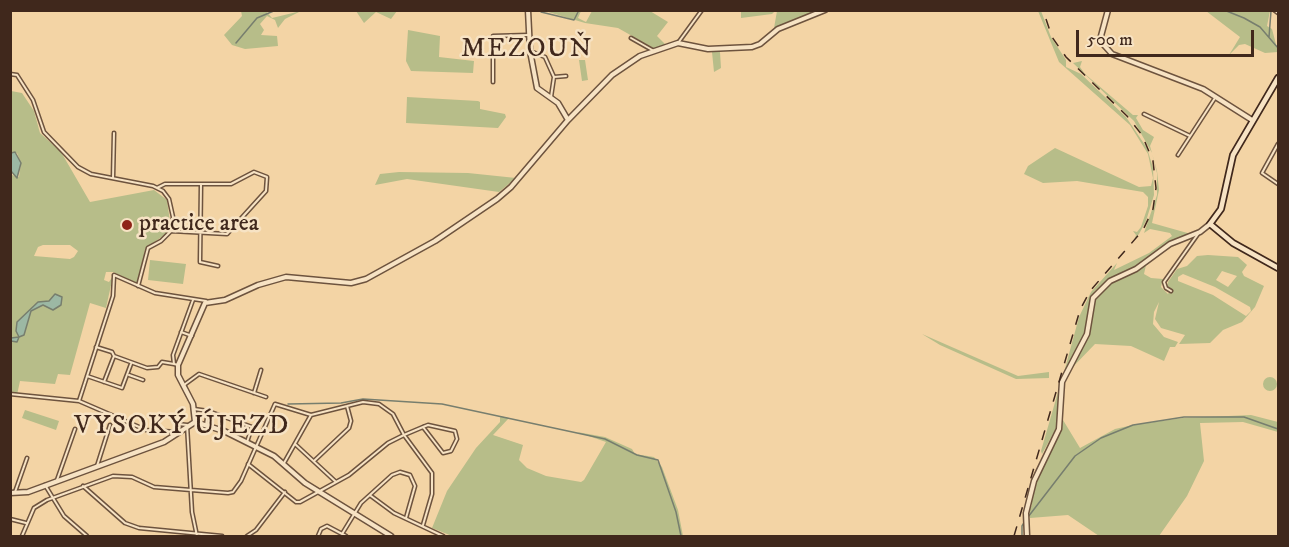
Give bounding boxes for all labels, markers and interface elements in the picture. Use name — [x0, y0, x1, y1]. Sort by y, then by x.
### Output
scale bar — [1079, 18, 1258, 56]
text: 500 m — [1087, 29, 1133, 51]
district label: MEZOUŇ — [461, 34, 593, 66]
place label: practice area — [139, 211, 259, 239]
marker: practice area — [120, 218, 134, 232]
district label: VYSOKÝ ÚJEZD — [74, 411, 290, 443]

